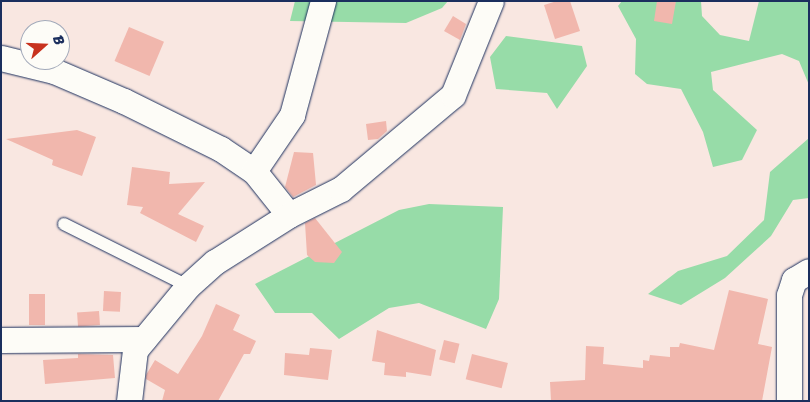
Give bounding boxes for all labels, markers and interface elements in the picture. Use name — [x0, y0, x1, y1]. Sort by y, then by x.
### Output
north arrow — [20, 20, 70, 70]
text: B — [45, 32, 72, 48]

